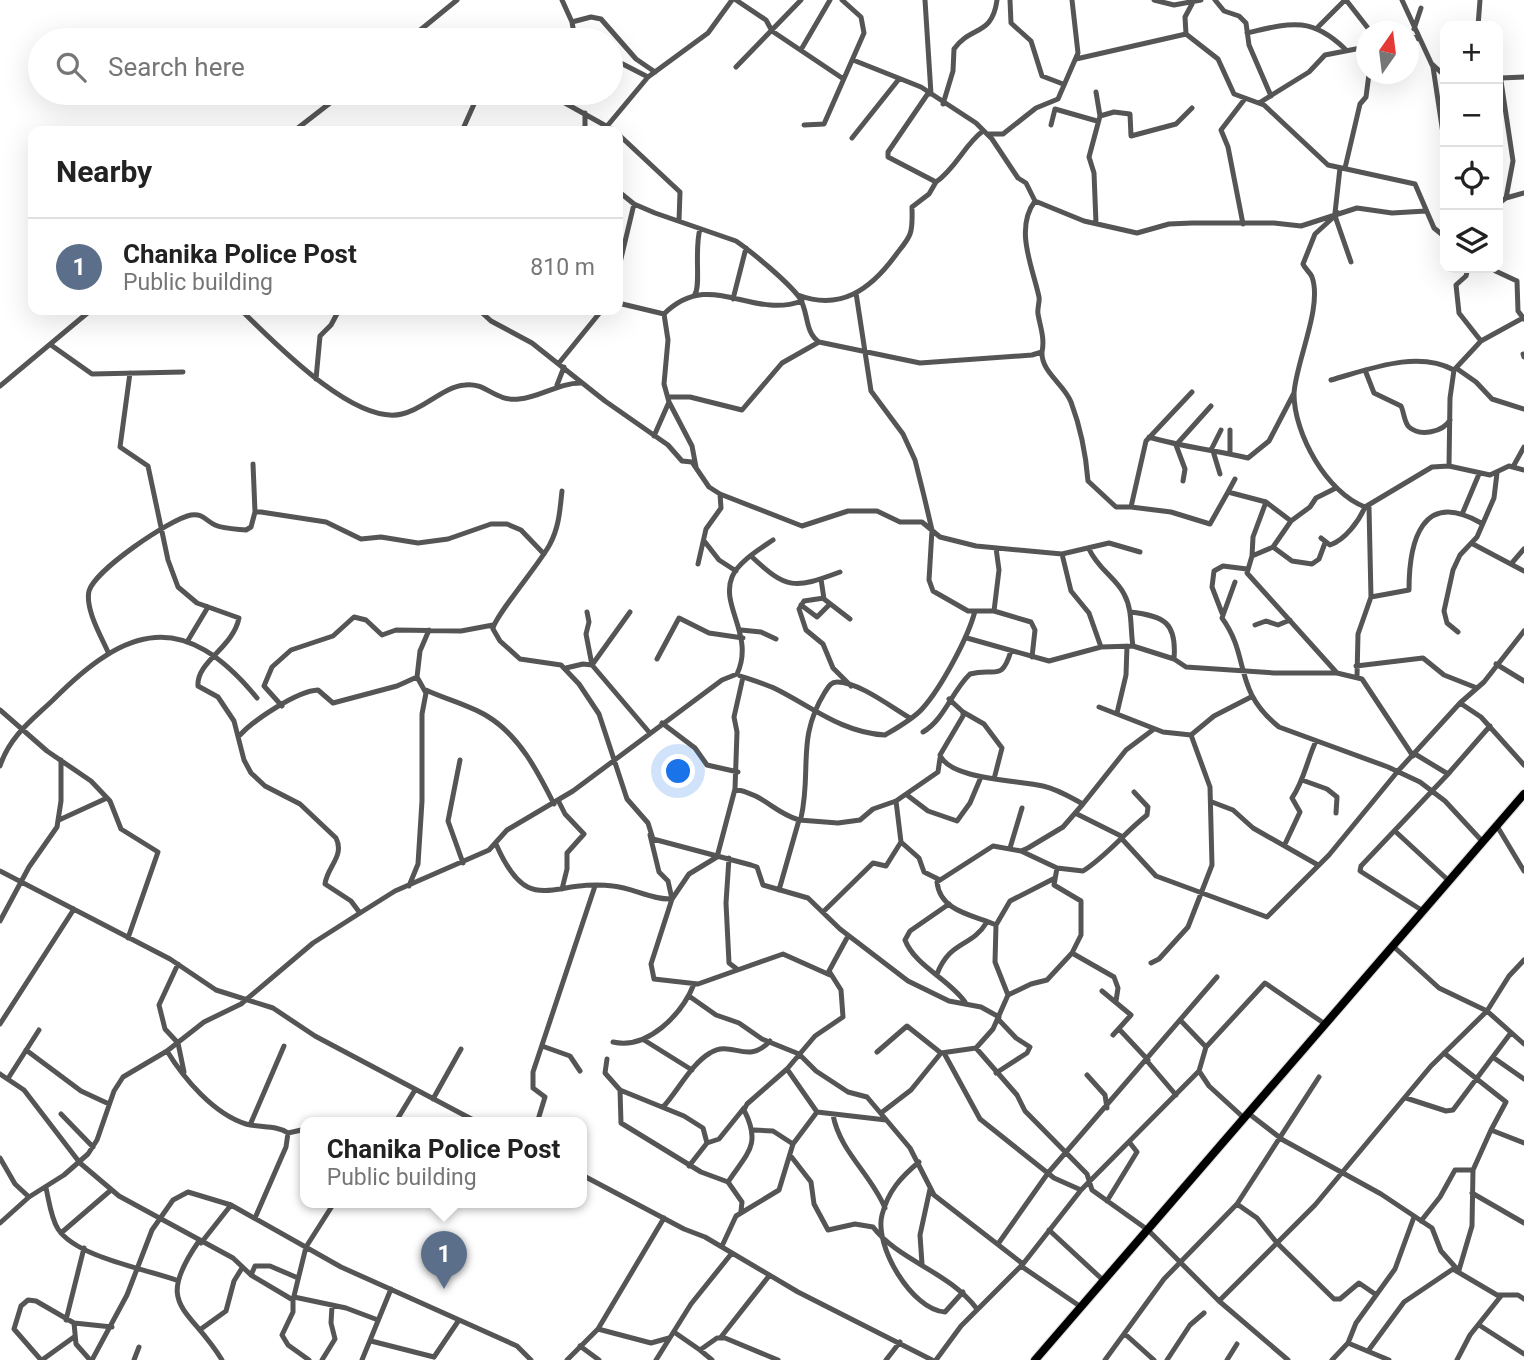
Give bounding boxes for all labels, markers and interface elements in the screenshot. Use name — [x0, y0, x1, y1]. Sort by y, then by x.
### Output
north arrow — [1356, 21, 1419, 84]
map controls — [1440, 21, 1503, 273]
button: + — [1440, 21, 1503, 84]
search box — [28, 28, 623, 105]
icon: search — [52, 48, 90, 86]
text: Search here — [108, 52, 245, 82]
button: − — [1440, 84, 1503, 147]
button: locate — [1440, 147, 1503, 210]
text: Nearby — [56, 154, 152, 189]
button: layers — [1440, 210, 1503, 273]
text: Chanika Police Post — [123, 239, 357, 269]
text: 1 — [72, 254, 86, 281]
text: 810 m — [530, 254, 595, 281]
text: Public building — [123, 269, 273, 296]
your location — [661, 754, 695, 788]
popup — [300, 1117, 587, 1208]
text: Chanika Police Post — [327, 1134, 560, 1164]
text: Public building — [327, 1164, 477, 1191]
pin: 1 — [421, 1231, 467, 1289]

